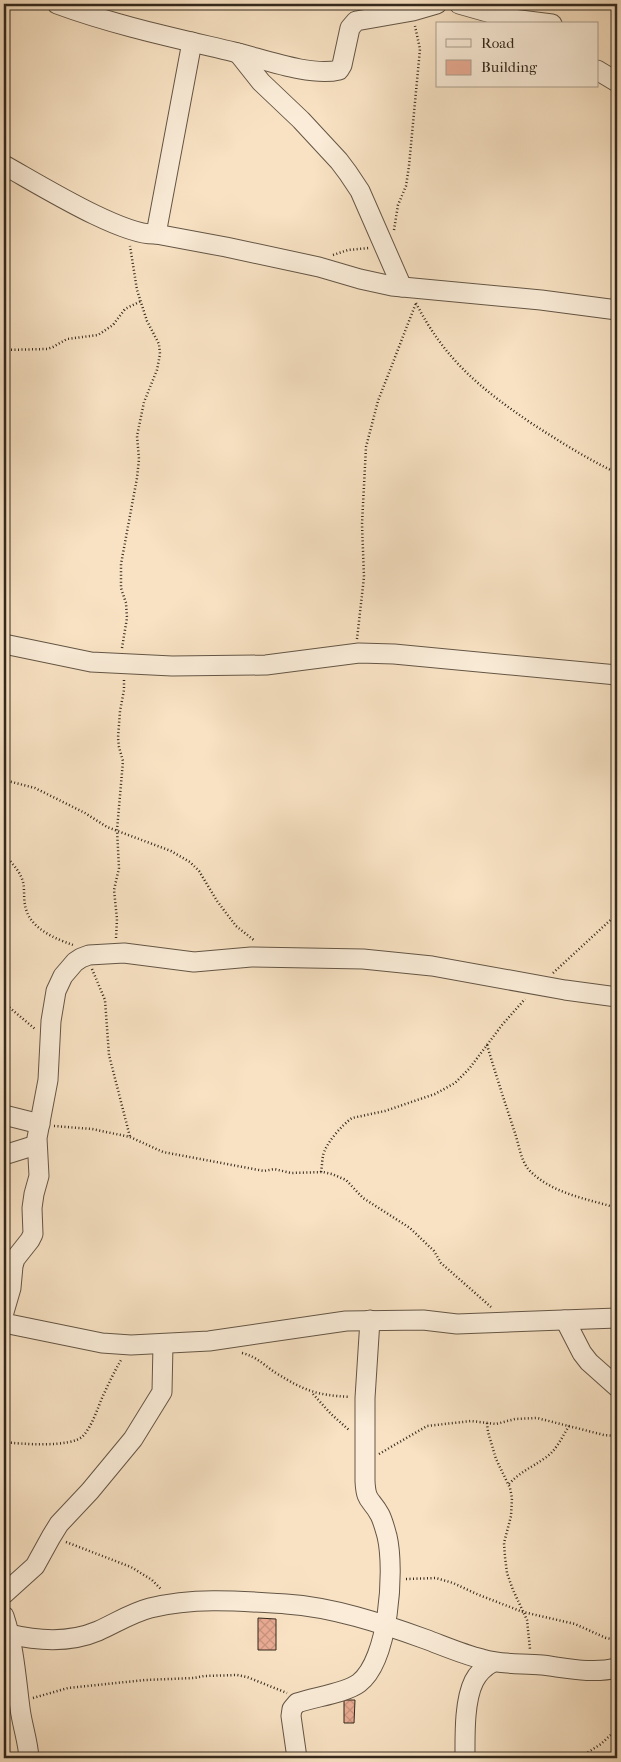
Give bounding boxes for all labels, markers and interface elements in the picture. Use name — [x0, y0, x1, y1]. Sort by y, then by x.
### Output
legend — [436, 22, 598, 88]
text: Road — [481, 34, 515, 52]
text: Building — [481, 58, 538, 76]

